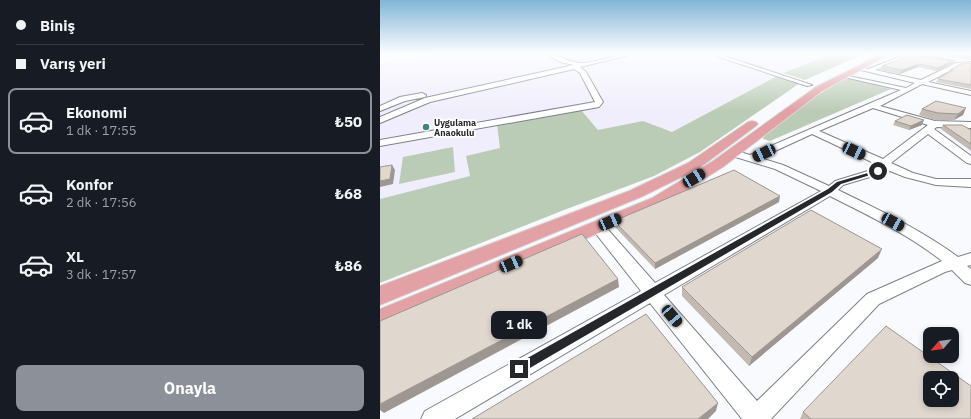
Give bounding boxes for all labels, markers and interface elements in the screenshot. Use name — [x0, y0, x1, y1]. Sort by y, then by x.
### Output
text: Biniş — [40, 16, 75, 35]
text: Varış yeri — [40, 54, 106, 73]
icon: car — [18, 103, 54, 139]
text: Ekonomi — [66, 103, 127, 122]
text: ₺50 — [335, 112, 362, 131]
place label: Uygulama Anaokulu — [434, 117, 476, 138]
text: 1 dk · 17:55 — [66, 122, 137, 139]
marker: Uygulama Anaokulu — [421, 122, 431, 132]
car — [841, 140, 867, 162]
car — [751, 142, 777, 164]
route start — [869, 162, 887, 180]
car — [681, 167, 707, 189]
icon: car — [18, 175, 54, 211]
text: Konfor — [66, 175, 113, 194]
text: ₺68 — [335, 184, 362, 203]
text: 2 dk · 17:56 — [66, 194, 137, 211]
car — [880, 211, 906, 233]
car — [597, 212, 623, 232]
icon: car — [18, 247, 54, 283]
text: XL — [66, 247, 84, 266]
car — [498, 254, 524, 274]
text: ₺86 — [335, 256, 362, 275]
text: 3 dk · 17:57 — [66, 266, 137, 283]
car — [660, 303, 684, 329]
callout: 1 dk — [491, 311, 547, 339]
text: 1 dk — [506, 316, 532, 333]
north arrow — [923, 327, 959, 363]
map controls — [923, 327, 959, 407]
route end — [510, 360, 528, 378]
button: Onayla — [16, 365, 364, 411]
button: locate — [923, 371, 959, 407]

